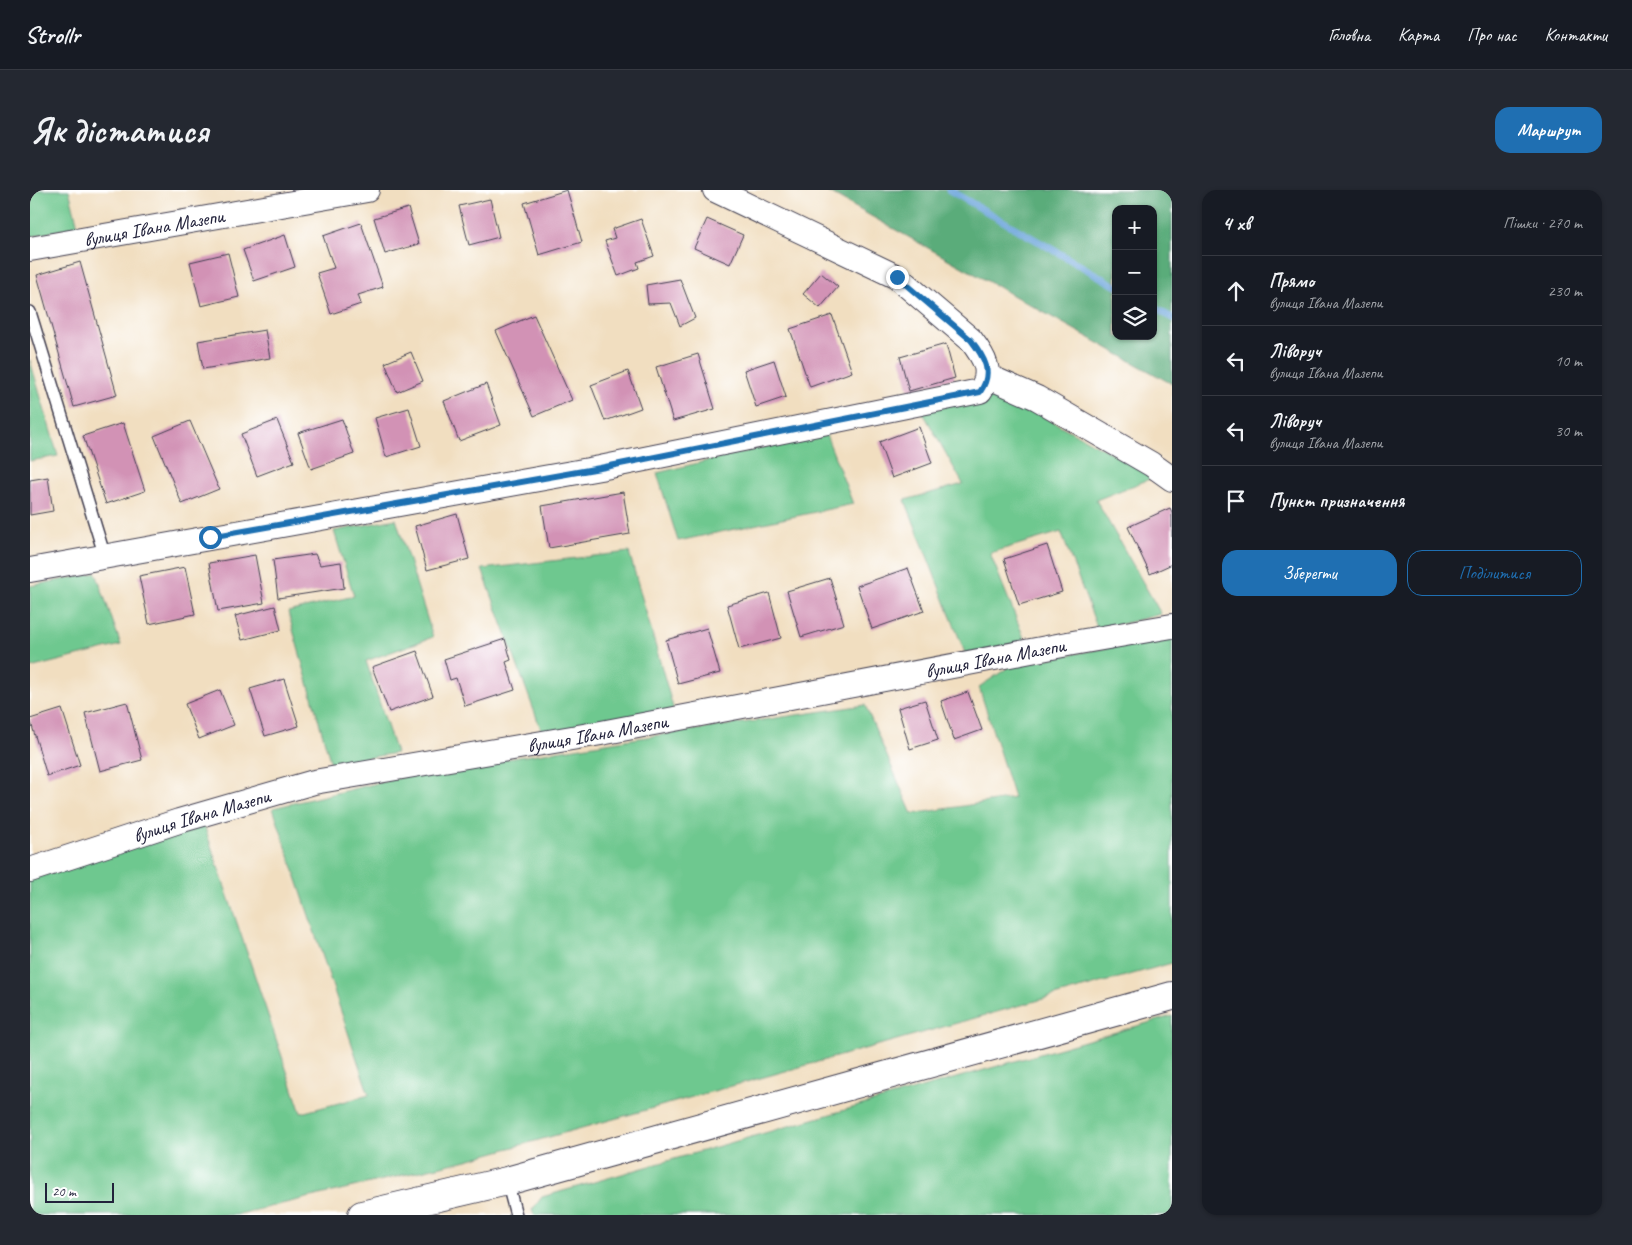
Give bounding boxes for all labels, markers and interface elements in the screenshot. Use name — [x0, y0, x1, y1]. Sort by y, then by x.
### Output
text: Strollr — [25, 20, 80, 50]
text: Головна — [1328, 24, 1370, 46]
text: Карта — [1398, 24, 1439, 46]
text: Про нас — [1467, 24, 1517, 46]
text: Контакти — [1545, 24, 1607, 46]
button: Маршрут — [1495, 107, 1602, 153]
text: Як дістатися — [30, 108, 208, 153]
street label: вулиця Івана Мазепи — [82, 203, 227, 252]
map controls — [1112, 205, 1157, 340]
button: + — [1112, 205, 1157, 250]
text: 4 хв — [1222, 210, 1251, 236]
text: Пішки · 270 m — [1503, 213, 1582, 233]
button: − — [1112, 250, 1157, 295]
route end — [886, 266, 909, 289]
text: Прямо — [1269, 269, 1314, 293]
icon: ahead — [1222, 277, 1250, 305]
text: 230 m — [1548, 281, 1582, 301]
text: вулиця Івана Мазепи — [1269, 293, 1383, 313]
button: layers — [1112, 295, 1157, 340]
text: Ліворуч — [1269, 339, 1321, 363]
icon: left — [1222, 347, 1250, 375]
text: 10 m — [1555, 351, 1582, 371]
text: вулиця Івана Мазепи — [1269, 363, 1383, 383]
text: Ліворуч — [1269, 409, 1321, 433]
icon: left — [1222, 417, 1250, 445]
text: 30 m — [1555, 421, 1582, 441]
text: вулиця Івана Мазепи — [1269, 433, 1383, 453]
icon: arrive — [1222, 487, 1250, 515]
text: Пункт призначення — [1269, 489, 1404, 513]
route start — [199, 526, 222, 549]
button: Зберегти — [1222, 550, 1397, 596]
button: Поділитися — [1407, 550, 1582, 596]
street label: вулиця Івана Мазепи — [923, 632, 1069, 684]
street label: вулиця Івана Мазепи — [525, 708, 671, 758]
street label: вулиця Івана Мазепи — [130, 783, 274, 848]
scale bar — [45, 1180, 114, 1203]
text: 20 m — [52, 1183, 76, 1200]

